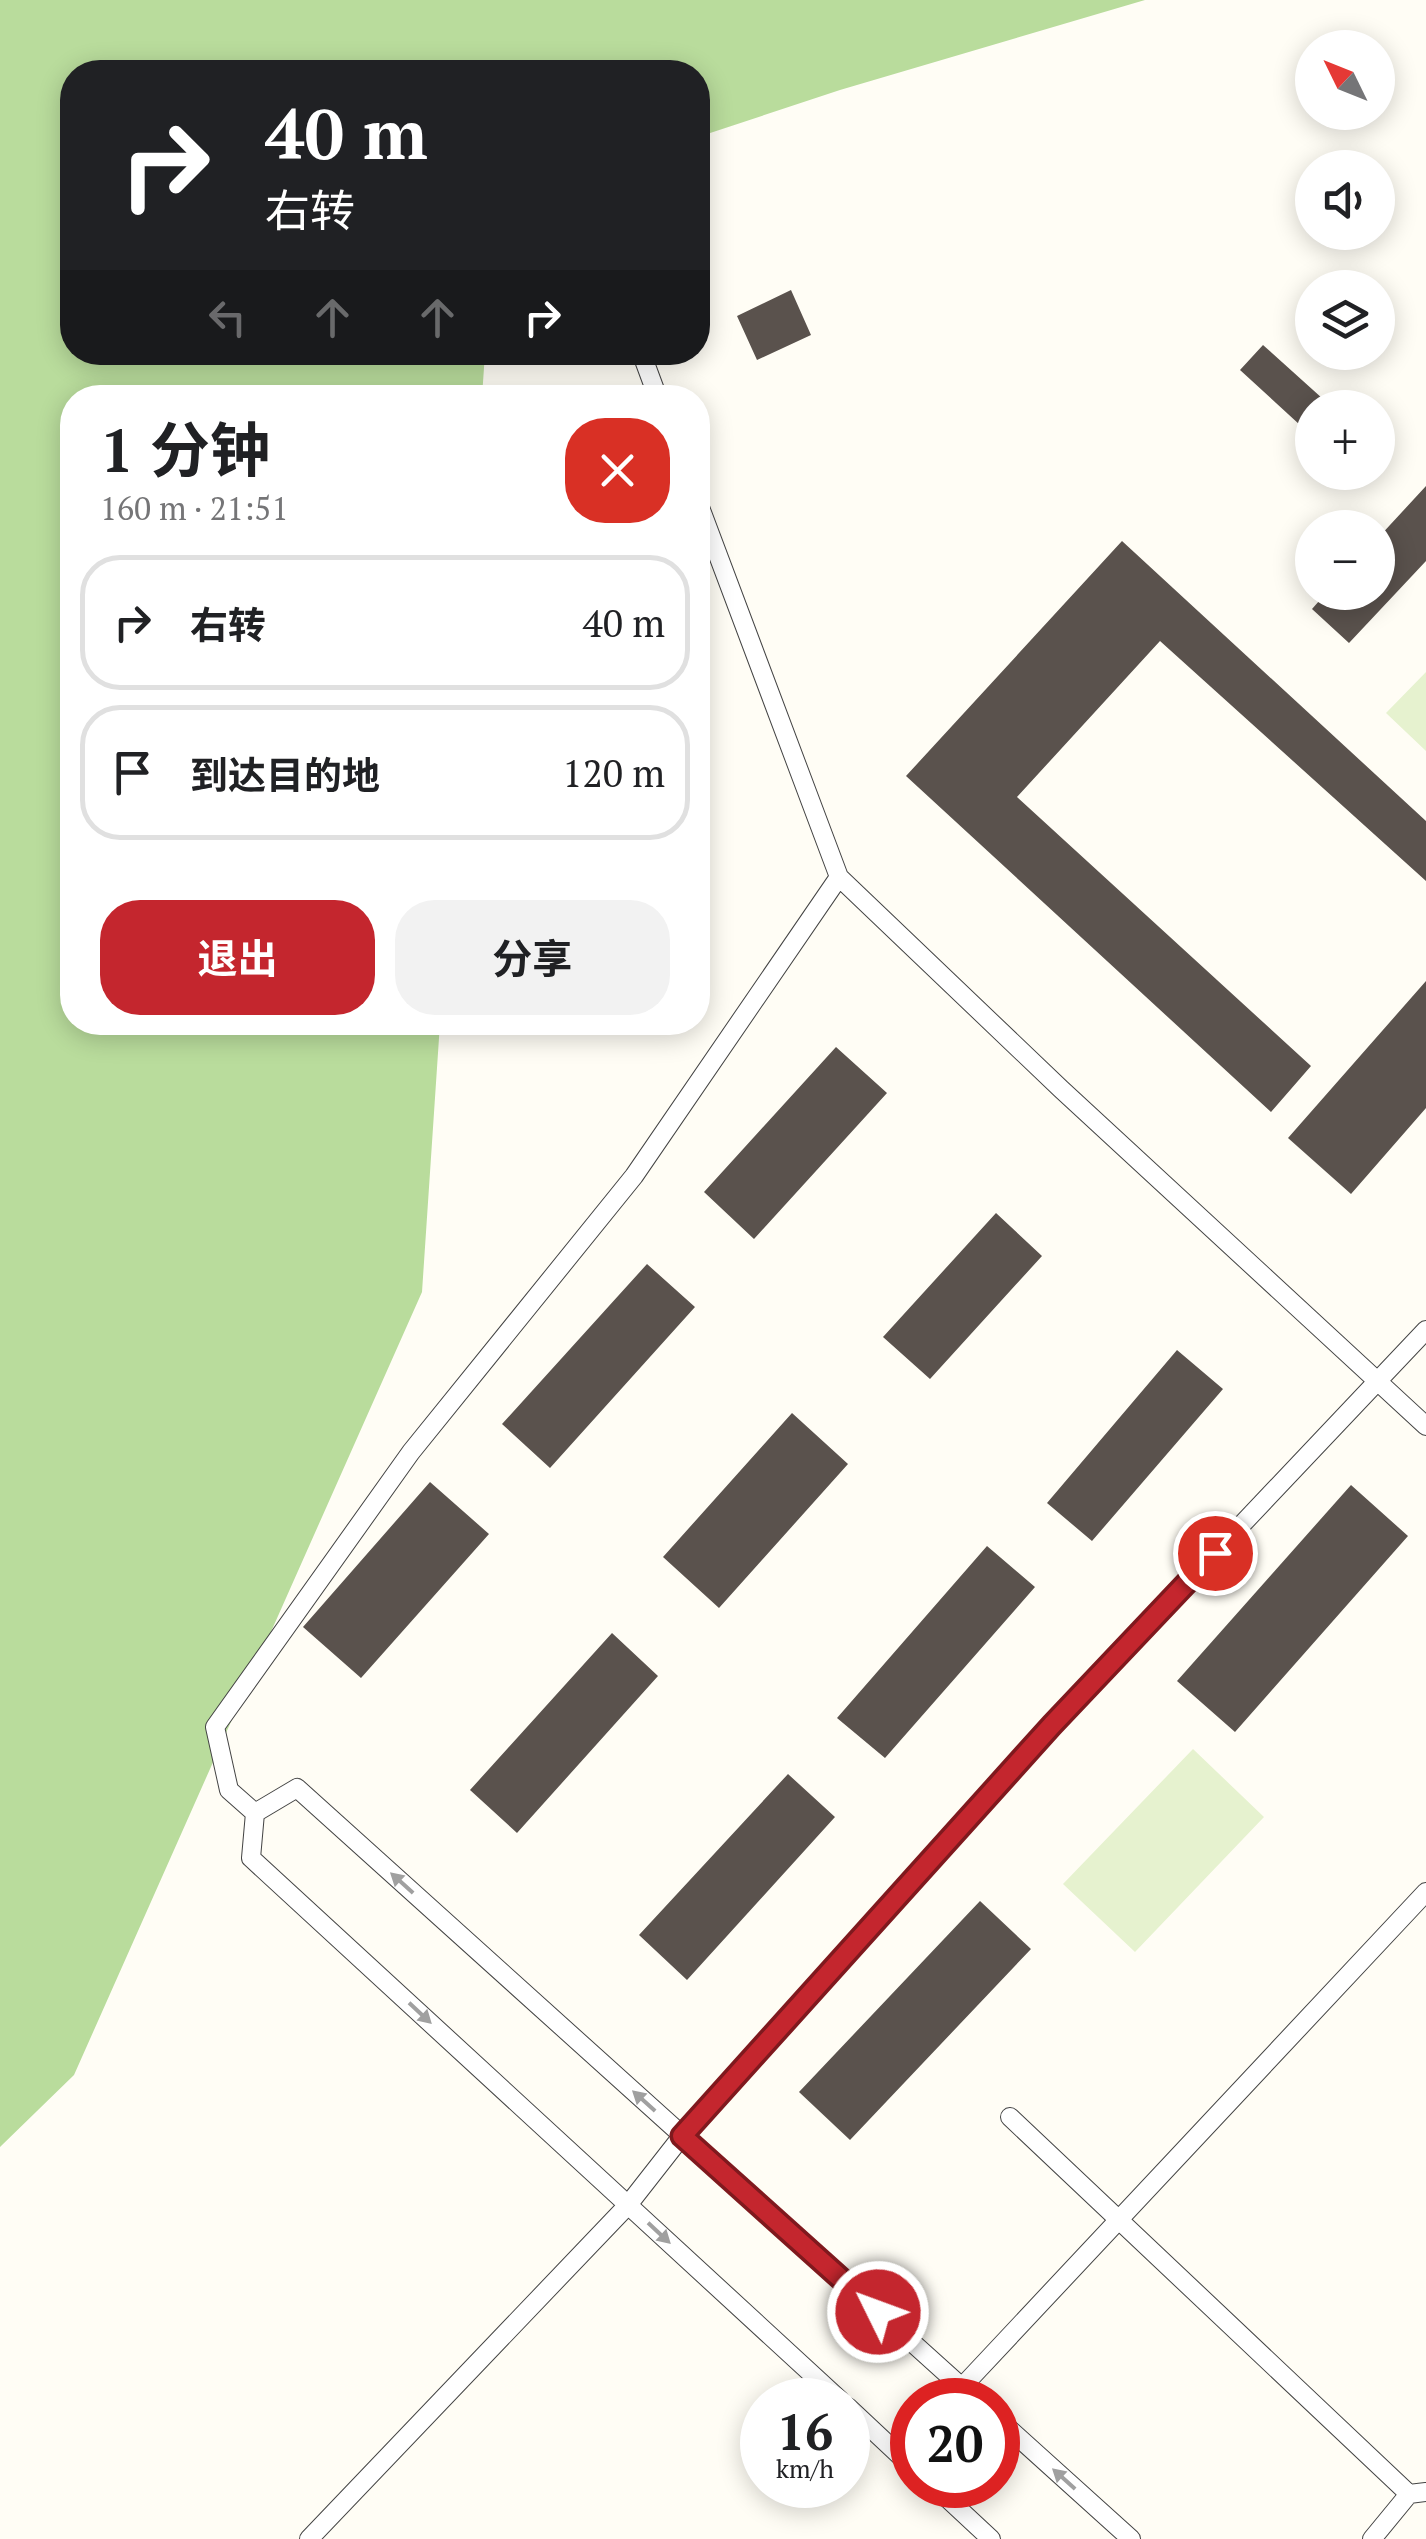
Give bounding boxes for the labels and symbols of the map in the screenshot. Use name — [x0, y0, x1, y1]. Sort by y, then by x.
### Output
north arrow — [1295, 30, 1395, 130]
pin — [1173, 1511, 1258, 1596]
one-way arrow — [390, 1872, 414, 1895]
one-way arrow — [407, 2001, 431, 2024]
one-way arrow — [632, 2090, 657, 2112]
one-way arrow — [647, 2221, 671, 2244]
position arrow — [826, 2260, 930, 2364]
speed limit sign: 20 — [890, 2378, 1020, 2508]
one-way arrow — [1052, 2468, 1076, 2491]

